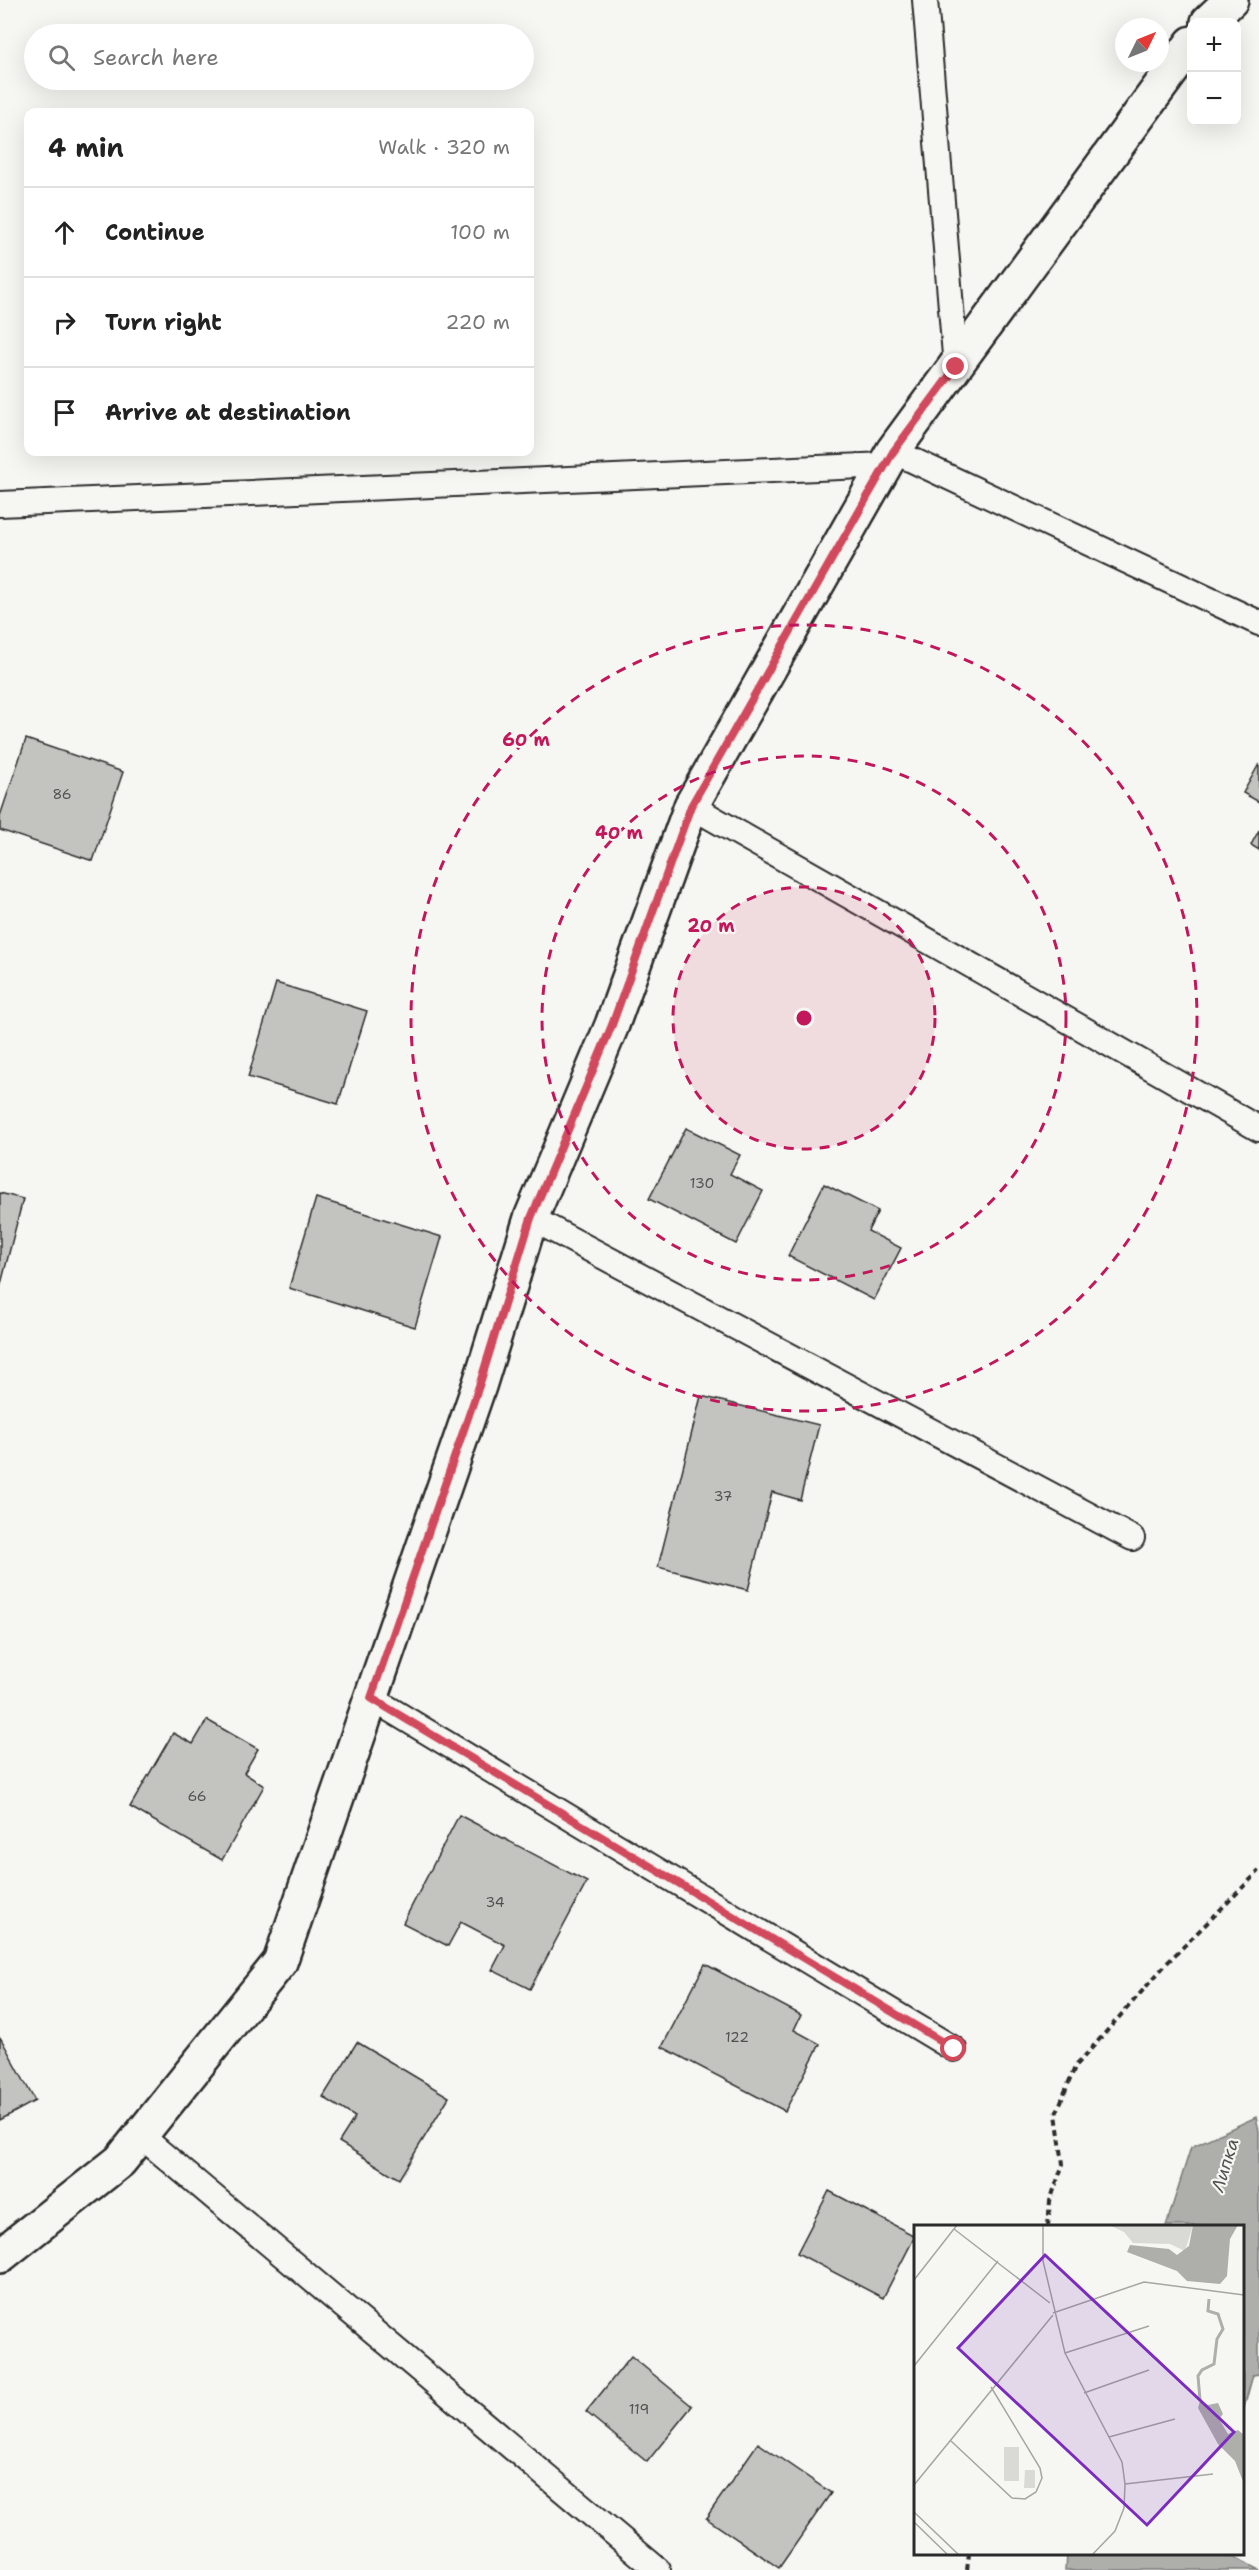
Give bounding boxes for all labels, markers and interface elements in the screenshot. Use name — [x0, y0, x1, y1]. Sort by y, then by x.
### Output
north arrow — [1115, 18, 1169, 72]
map controls — [1187, 18, 1241, 126]
button: + — [1187, 18, 1241, 72]
search box — [24, 24, 534, 90]
icon: search — [45, 41, 78, 74]
text: Search here — [93, 43, 219, 72]
button: − — [1187, 72, 1241, 126]
text: 4 min — [48, 130, 124, 165]
text: Walk · 320 m — [378, 134, 510, 160]
icon: ahead — [48, 216, 81, 249]
text: Continue — [105, 218, 205, 247]
text: 100 m — [450, 219, 510, 245]
icon: right — [48, 306, 81, 339]
text: Turn right — [105, 308, 222, 337]
text: 220 m — [446, 309, 510, 335]
route end — [942, 353, 968, 379]
icon: arrive — [48, 396, 81, 429]
text: Arrive at destination — [105, 398, 351, 427]
text: 60 m — [502, 728, 550, 752]
house number: 86 — [52, 785, 72, 803]
text: 40 m — [595, 821, 643, 845]
text: 20 m — [687, 914, 735, 938]
centre of rings — [794, 1008, 814, 1028]
house number: 130 — [690, 1174, 714, 1192]
house number: 37 — [714, 1487, 732, 1505]
house number: 66 — [187, 1787, 207, 1805]
house number: 34 — [485, 1893, 505, 1911]
house number: 122 — [725, 2028, 749, 2046]
route start — [940, 2035, 966, 2061]
water label: Липка — [1205, 2135, 1244, 2196]
inset map — [914, 2225, 1244, 2555]
house number: 119 — [629, 2400, 649, 2418]

